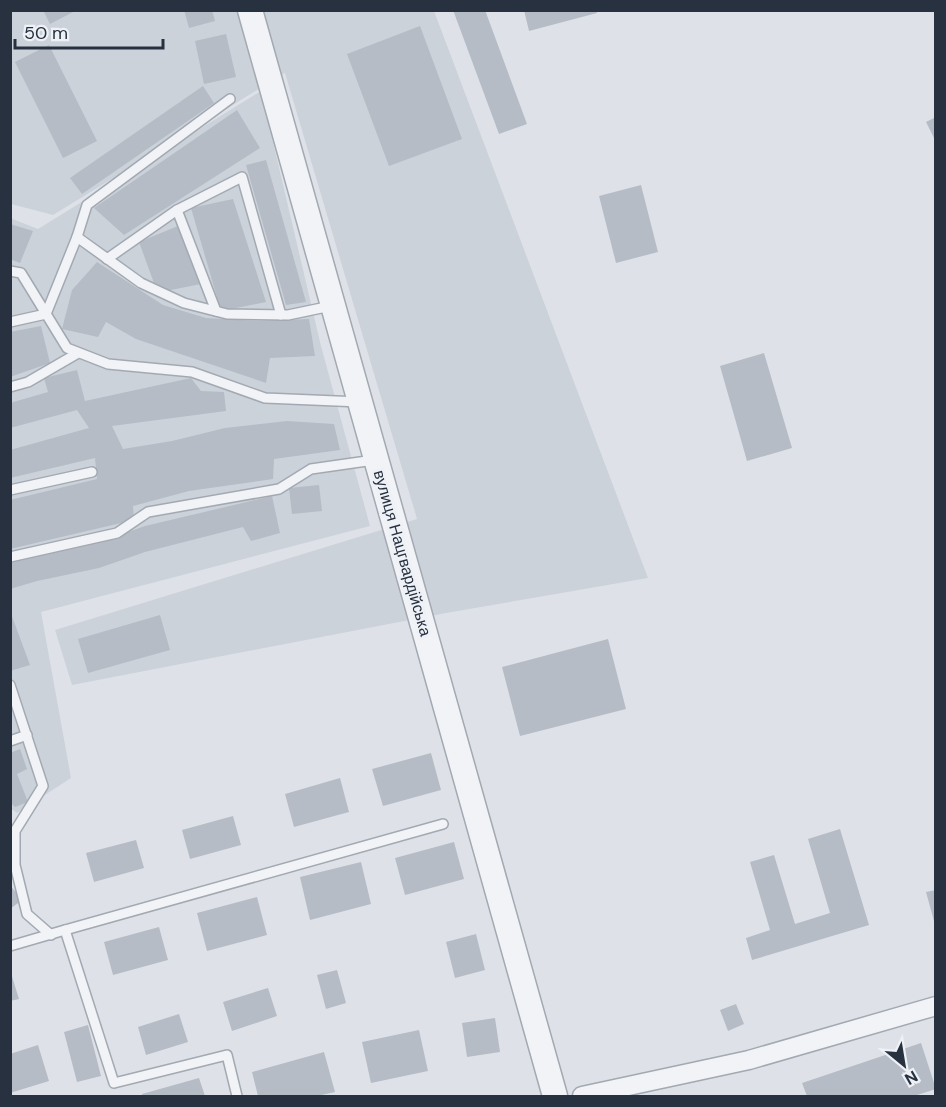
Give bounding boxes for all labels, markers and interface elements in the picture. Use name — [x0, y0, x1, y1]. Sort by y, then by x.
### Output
scale bar — [15, 12, 164, 50]
text: 50 m — [24, 21, 68, 45]
street label: вулиця Нацгвардійська — [369, 468, 436, 639]
north arrow — [874, 1035, 934, 1095]
text: N — [901, 1066, 922, 1090]

